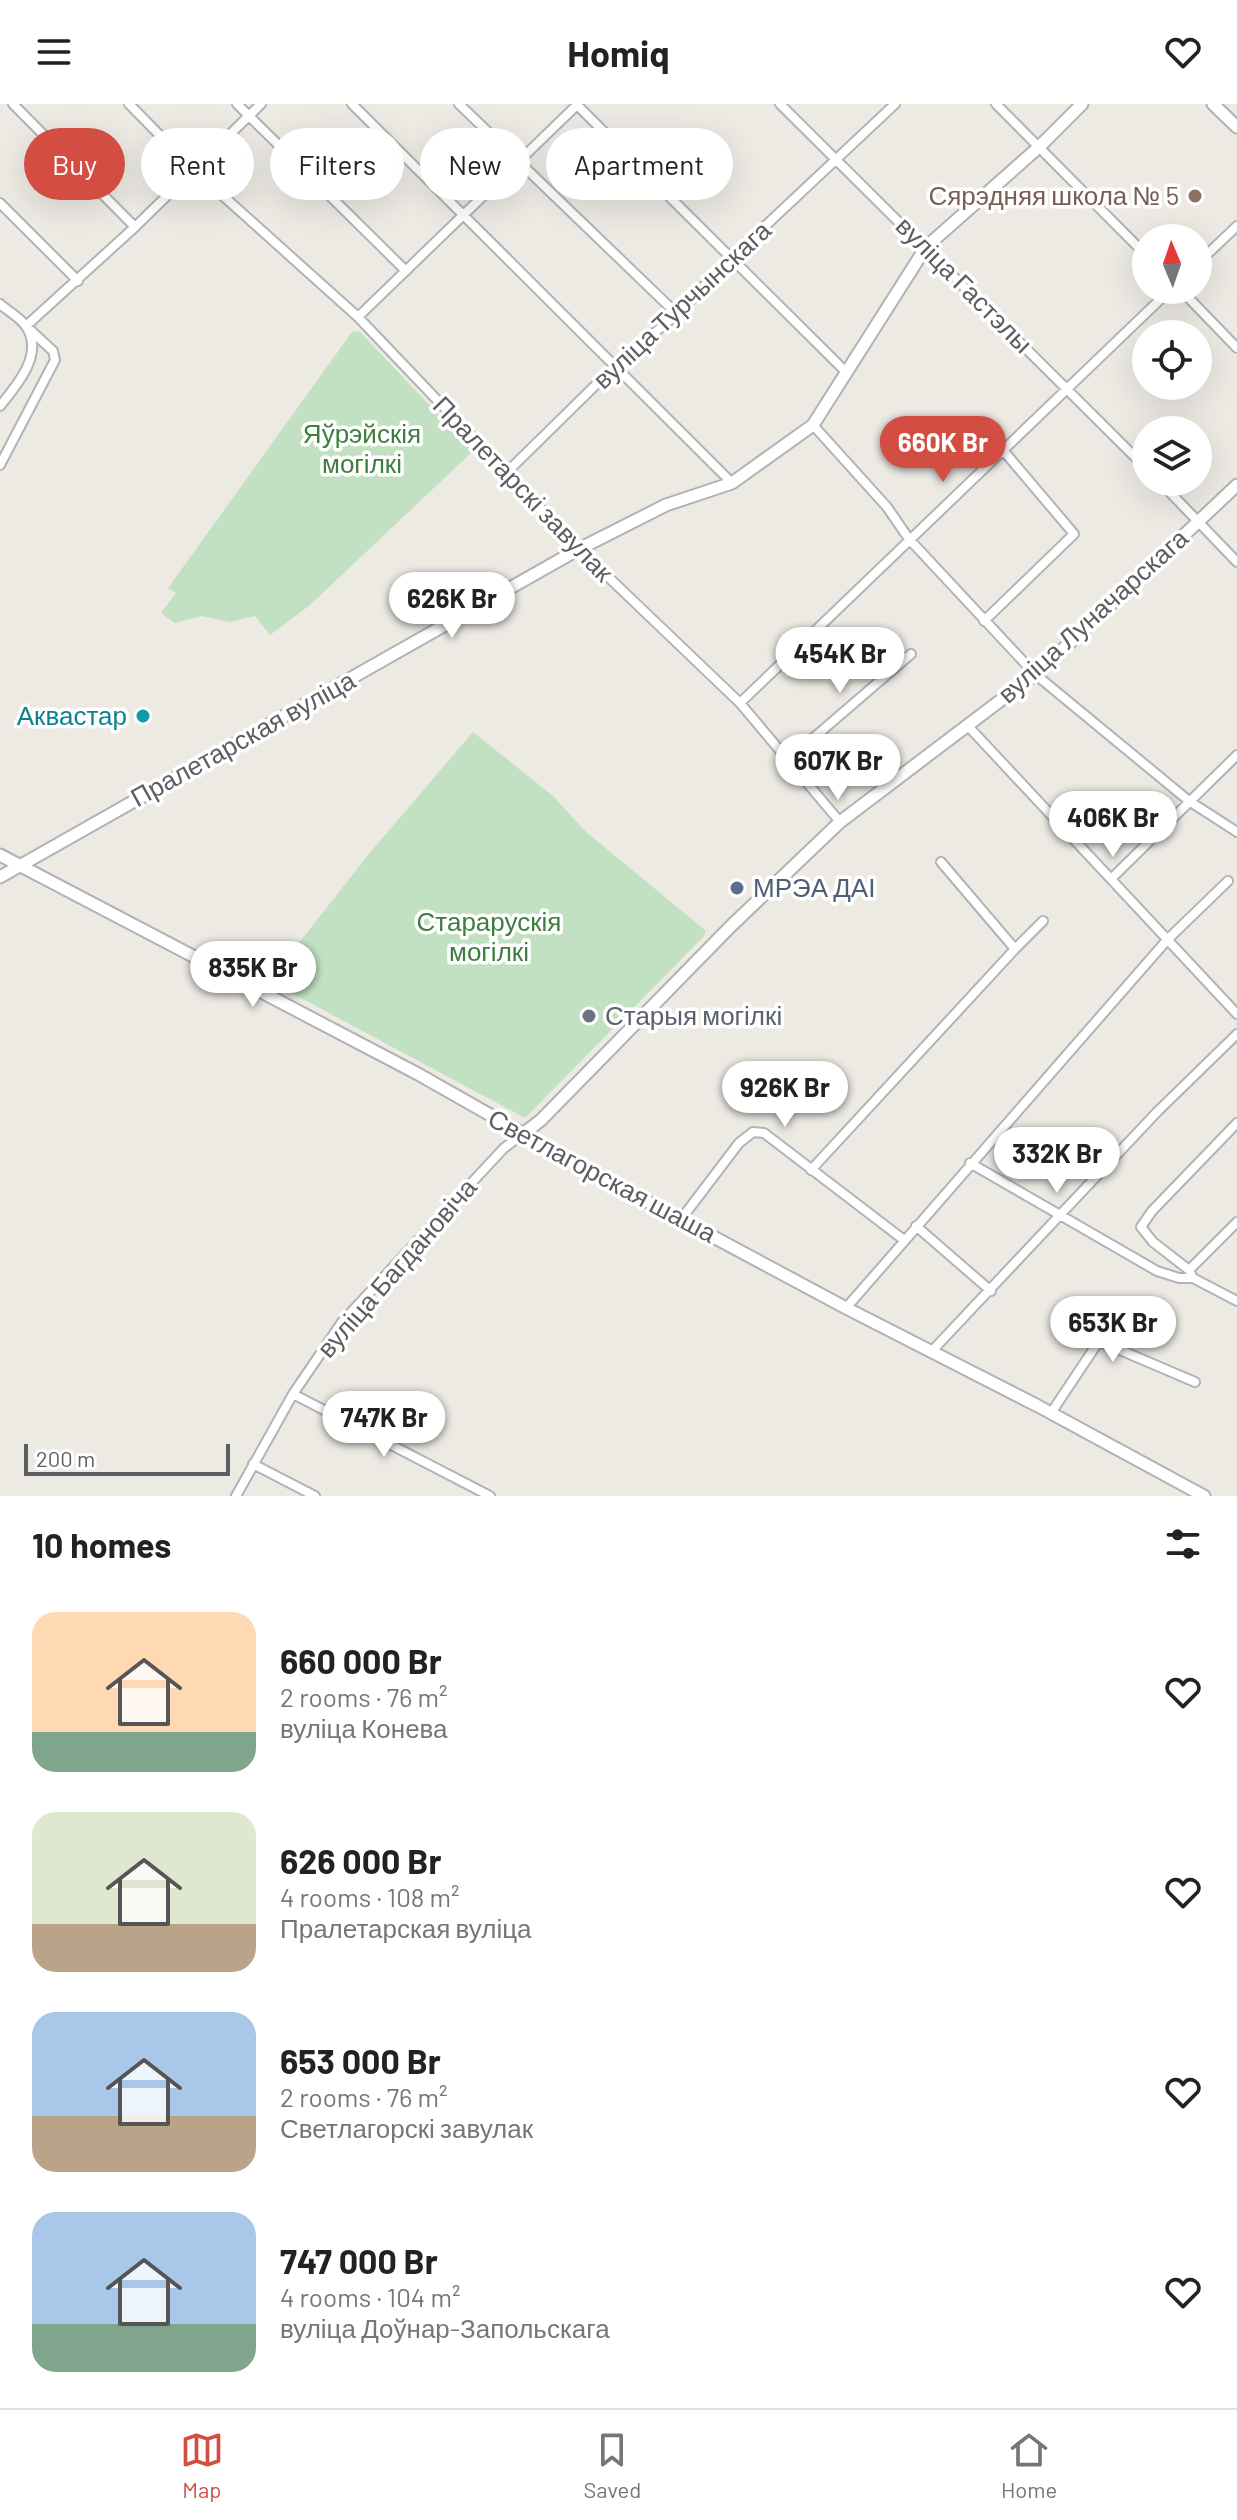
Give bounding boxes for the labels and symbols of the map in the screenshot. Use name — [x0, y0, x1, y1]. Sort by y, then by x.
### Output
place label: Сярэдняя школа № 5 — [928, 179, 1179, 210]
marker: Сярэдняя школа № 5 — [1186, 187, 1204, 205]
street label: вуліца Гастэлы — [891, 209, 1040, 358]
street label: вуліца Турчынскага — [586, 213, 777, 394]
north arrow — [1132, 224, 1212, 304]
street label: Пралетарскі завулак — [428, 389, 621, 587]
pin: 660K Br — [869, 416, 1017, 484]
park label: Яўрэйскія могілкі — [303, 417, 421, 478]
street label: вуліца Луначарскага — [991, 521, 1194, 708]
pin: 626K Br — [378, 572, 526, 640]
pin: 454K Br — [766, 627, 914, 695]
street label: Пралетарская вуліца — [125, 663, 360, 812]
place label: Аквастар — [17, 699, 127, 730]
marker: Аквастар — [134, 707, 152, 725]
pin: 607K Br — [764, 734, 912, 802]
pin: 406K Br — [1039, 791, 1187, 859]
place label: МРЭА ДАІ — [753, 871, 875, 902]
marker: МРЭА ДАІ — [728, 879, 746, 897]
park label: Старарускія могілкі — [417, 905, 561, 966]
pin: 835K Br — [179, 941, 327, 1009]
place label: Старыя могілкі — [605, 999, 782, 1030]
marker: Старыя могілкі — [580, 1007, 598, 1025]
pin: 926K Br — [711, 1061, 859, 1129]
street label: Светлагорская шаша — [483, 1101, 723, 1248]
pin: 332K Br — [983, 1127, 1131, 1195]
street label: вуліца Багдановіча — [310, 1171, 482, 1363]
pin: 653K Br — [1039, 1296, 1187, 1364]
pin: 747K Br — [310, 1391, 458, 1459]
scale bar — [24, 1440, 230, 1476]

